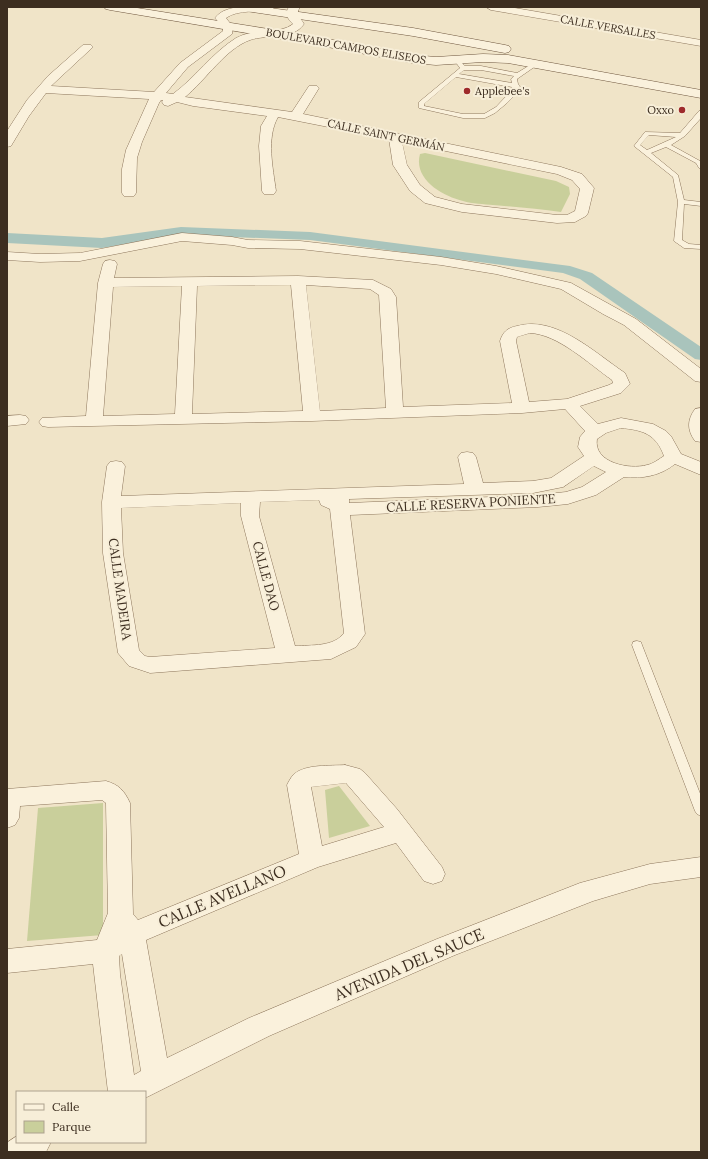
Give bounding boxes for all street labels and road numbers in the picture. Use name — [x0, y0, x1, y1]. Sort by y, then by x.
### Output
street label: CALLE VERSALLES — [559, 12, 657, 42]
street label: BOULEVARD CAMPOS ELISEOS — [265, 25, 427, 67]
street label: CALLE SAINT GERMÁN — [326, 116, 446, 154]
street label: CALLE RESERVA PONIENTE — [386, 490, 556, 516]
street label: CALLE MADEIRA — [104, 537, 136, 642]
street label: CALLE DAO — [249, 539, 283, 613]
street label: CALLE AVELLANO — [155, 860, 289, 932]
street label: AVENIDA DEL SAUCE — [330, 923, 487, 1005]

